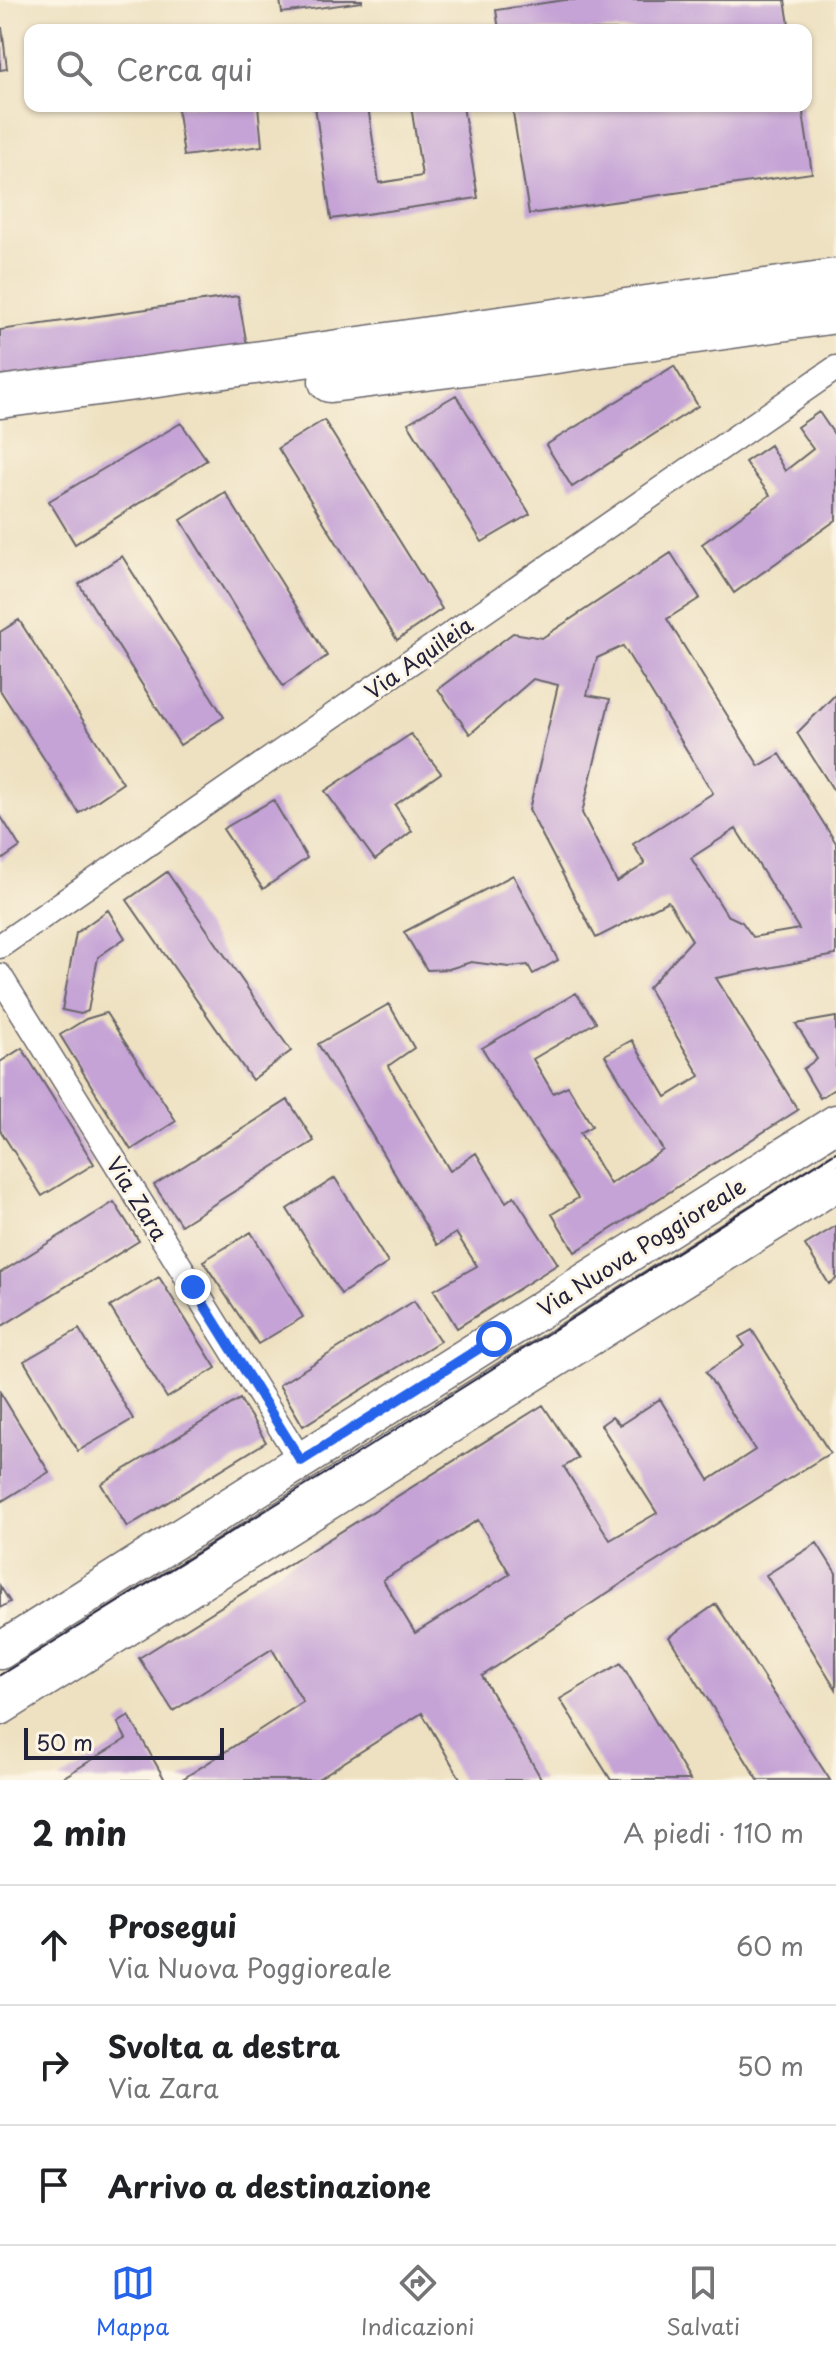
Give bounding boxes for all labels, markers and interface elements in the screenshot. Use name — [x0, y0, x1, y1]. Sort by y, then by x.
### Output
search box — [24, 24, 812, 112]
icon: search — [52, 46, 96, 90]
text: Cerca qui — [116, 46, 253, 91]
street label: Via Aquileia — [357, 607, 479, 707]
street label: Via Zara — [99, 1150, 177, 1247]
street label: Via Nuova Poggioreale — [530, 1168, 752, 1324]
route end — [175, 1269, 211, 1305]
route start — [476, 1321, 512, 1357]
scale bar — [24, 1724, 224, 1760]
text: 50 m — [36, 1725, 93, 1758]
text: 2 min — [32, 1806, 127, 1858]
text: A piedi · 110 m — [623, 1813, 804, 1852]
text: Prosegui — [108, 1903, 237, 1948]
icon: ahead — [32, 1923, 76, 1967]
text: 60 m — [736, 1926, 804, 1965]
text: Via Nuova Poggioreale — [108, 1948, 392, 1987]
text: Svolta a destra — [108, 2023, 340, 2068]
icon: right — [32, 2043, 76, 2087]
text: 50 m — [737, 2046, 804, 2085]
text: Via Zara — [108, 2068, 219, 2107]
icon: arrive — [32, 2163, 76, 2207]
text: Arrivo a destinazione — [108, 2163, 431, 2208]
tab: Mappa — [96, 2261, 169, 2342]
tab: Indicazioni — [361, 2261, 474, 2342]
tab: Salvati — [666, 2261, 740, 2342]

